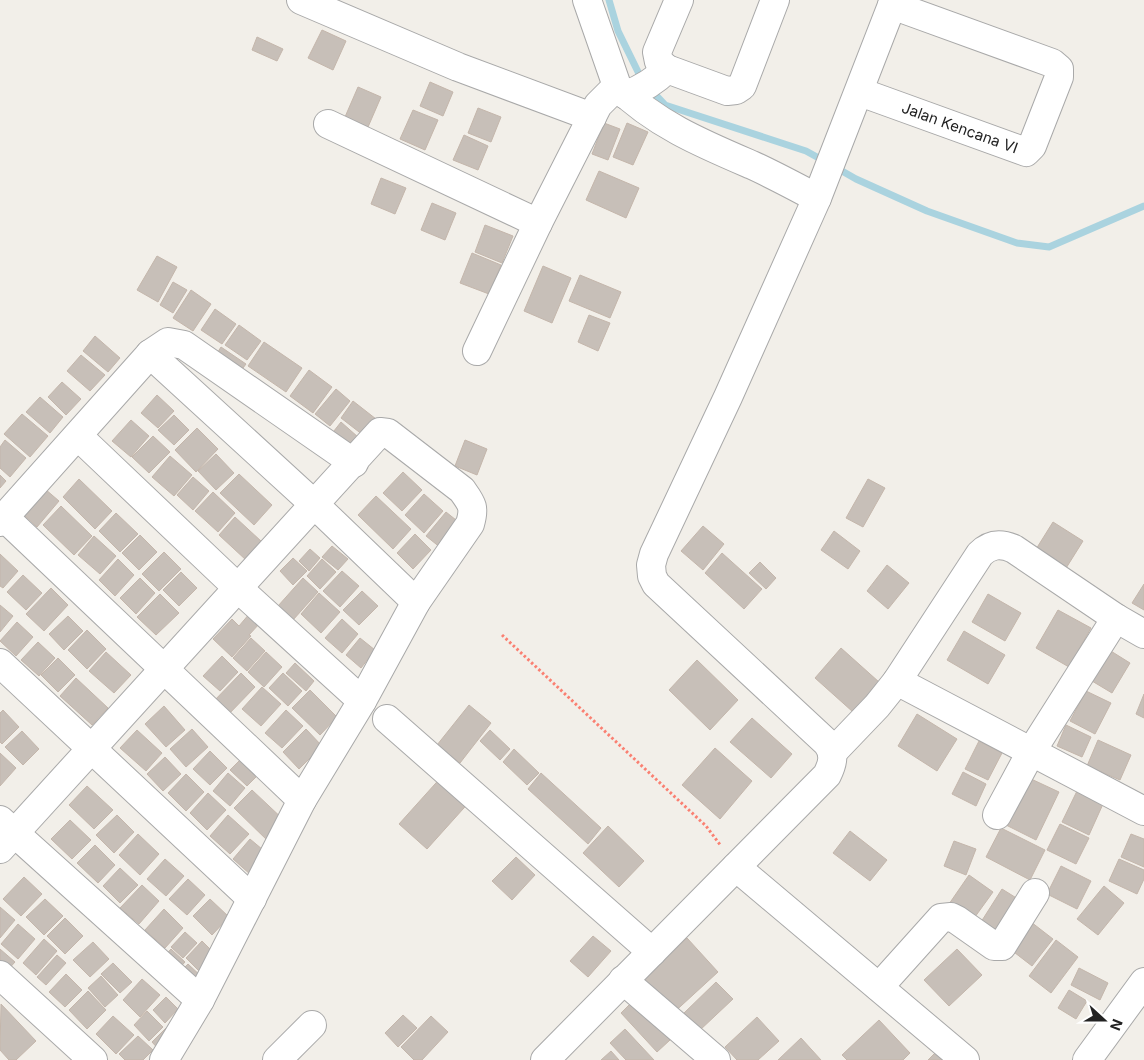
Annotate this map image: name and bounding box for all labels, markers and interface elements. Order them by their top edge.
street label: Jalan Kencana VI [899,98,1021,157]
north arrow [1079,995,1129,1045]
text: N [1107,1017,1126,1033]

